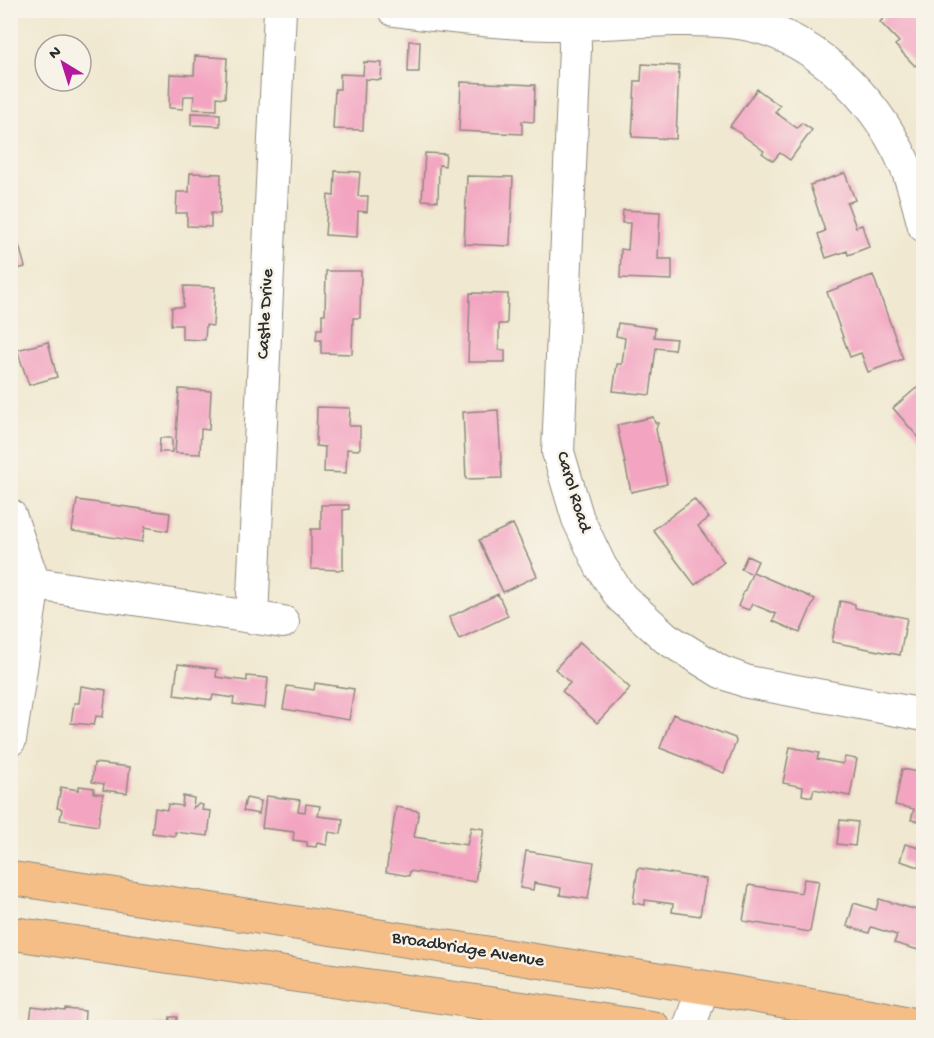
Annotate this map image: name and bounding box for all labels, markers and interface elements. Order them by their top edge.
north arrow [33,33,93,93]
text: N [46,43,66,65]
street label: Castle Drive [253,268,279,360]
street label: Carol Road [551,449,596,536]
street label: Broadbridge Avenue [389,927,546,973]

